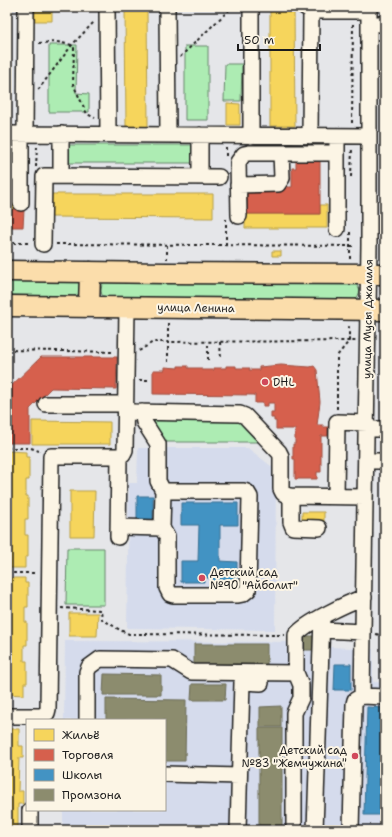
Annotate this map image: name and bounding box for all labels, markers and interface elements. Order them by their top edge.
scale bar [238,26,320,52]
text: 50 m [244,32,274,48]
street label: улица Мусы Джалиля [359,259,377,379]
street label: улица Ленина [157,300,235,316]
place label: DHL [273,375,294,390]
marker: DHL [260,377,270,387]
place label: Детский сад №90 "Айболит" [210,565,298,593]
marker: Детский сад №90 "Айболит" [197,573,207,583]
legend [26,719,166,811]
text: Жильё [62,727,100,743]
place label: Детский сад №83 "Жемчужина" [241,743,347,771]
text: Торговля [62,747,114,763]
marker: Детский сад №83 "Жемчужина" [350,751,360,761]
text: Школы [62,767,102,783]
text: Промзона [62,787,122,803]

